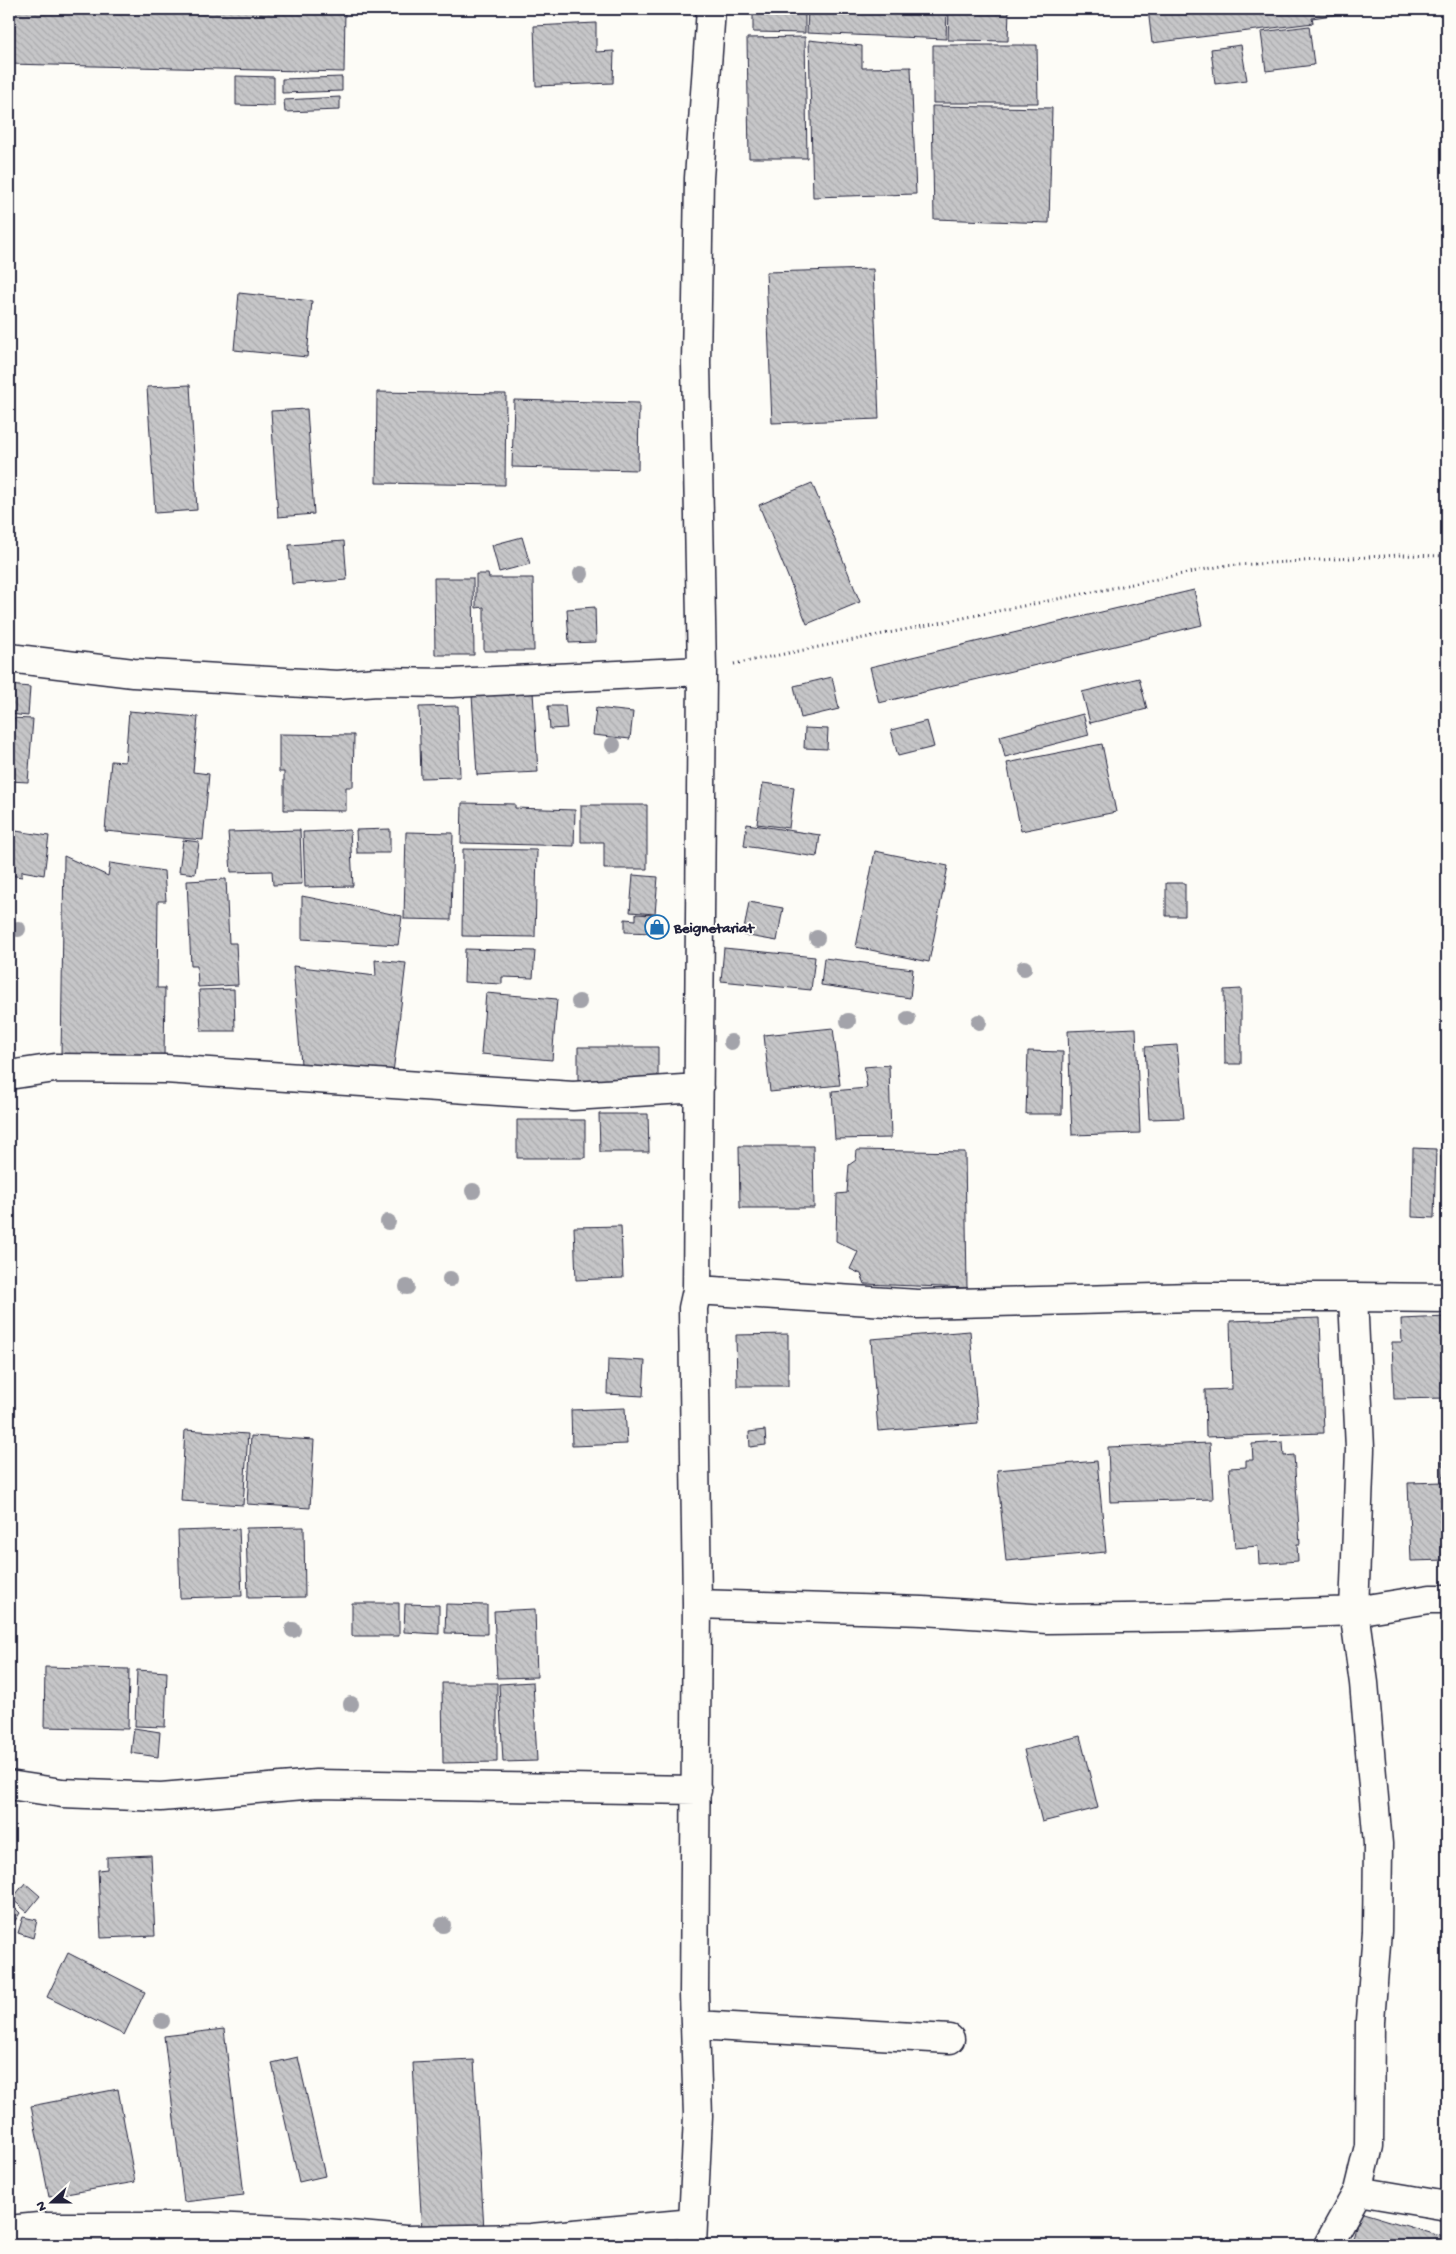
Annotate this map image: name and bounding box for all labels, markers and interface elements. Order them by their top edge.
shop icon: Beignetariat [644,914,670,940]
place label: Beignetariat [673,920,755,938]
north arrow [28,2176,78,2226]
text: N [33,2198,52,2213]

